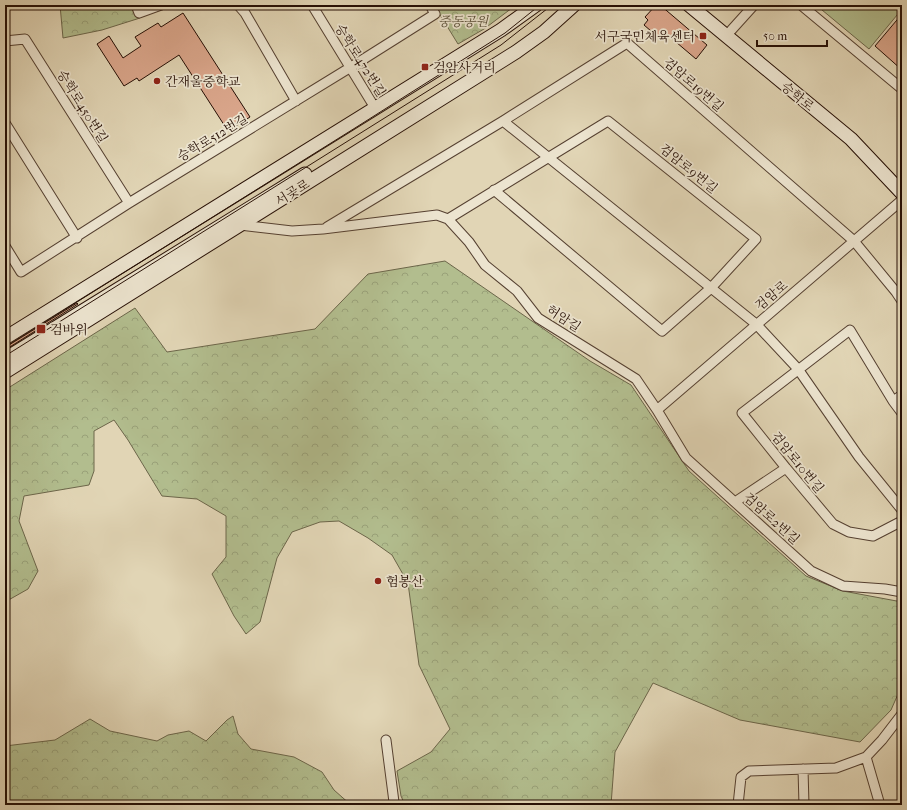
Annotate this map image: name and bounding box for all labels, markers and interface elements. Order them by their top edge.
park label: 중동공원 [438,14,490,29]
street label: 승학로472번길 [332,21,389,99]
scale bar [757,22,827,48]
place label: 서구국민체육센터 [595,29,695,44]
text: 50 m [763,29,787,43]
marker: 서구국민체육센터 [698,31,708,41]
street label: 검암로19번길 [661,54,727,114]
place label: 검암사거리 [433,60,496,75]
marker: 검암사거리 [420,62,430,72]
street label: 승학로450번길 [54,67,111,145]
place label: 간재울중학교 [165,74,241,89]
marker: 간재울중학교 [152,76,162,86]
street label: 승학로 [778,79,817,114]
street label: 승학로512번길 [174,110,250,164]
street label: 검암로9번길 [657,141,720,196]
street label: 서곶로 [272,176,313,209]
street label: 검암로 [752,277,791,313]
street label: 허암길 [544,302,584,335]
place label: 검바위 [50,322,88,337]
marker: 검바위 [35,323,47,335]
street label: 검암로10번길 [768,429,827,496]
street label: 검암로2번길 [741,490,803,547]
place label: 험봉산 [386,574,424,589]
marker: 험봉산 [373,576,383,586]

